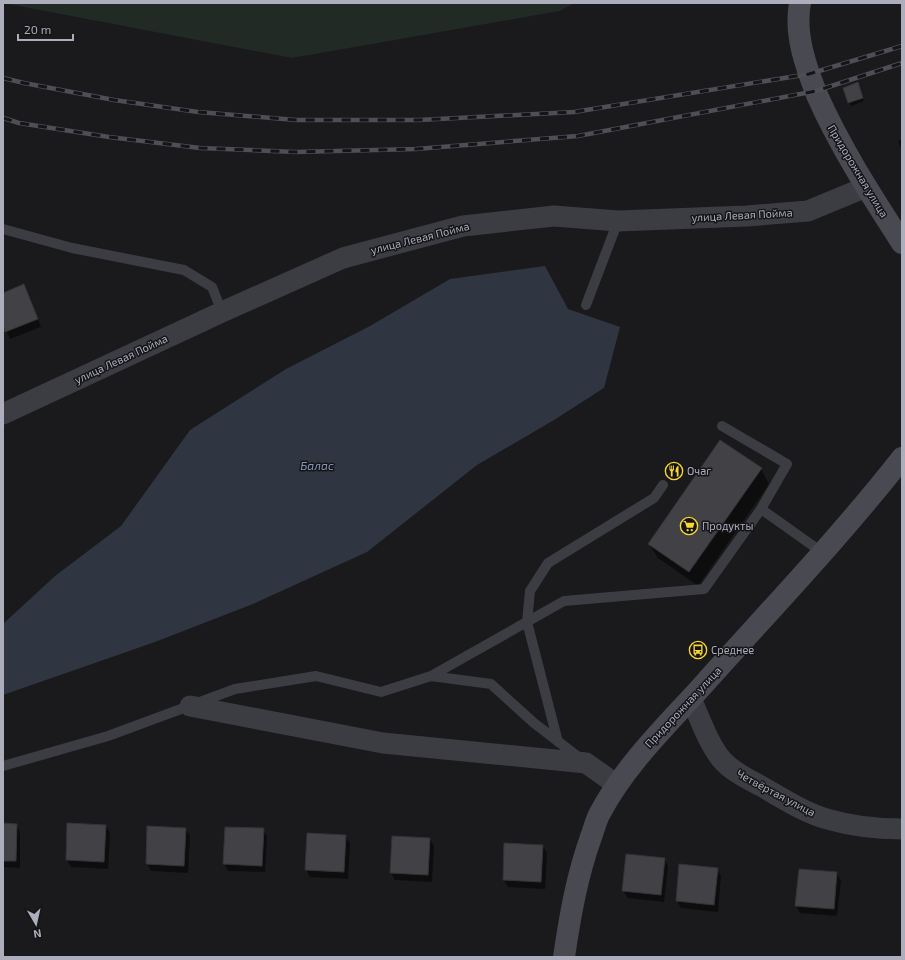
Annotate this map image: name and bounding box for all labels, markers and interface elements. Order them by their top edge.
scale bar [18,16,73,42]
text: 20 m [24,22,51,36]
street label: Придорожная улица [825,122,891,220]
street label: улица Левая Пойма [691,205,793,225]
street label: улица Левая Пойма [369,219,471,257]
street label: улица Левая Пойма [72,331,170,387]
water label: Балас [300,458,334,472]
restaurant icon: Очаг [664,461,684,481]
place label: Очаг [687,464,711,477]
supermarket icon: Продукты [679,516,699,536]
place label: Продукты [702,519,753,533]
bus stop icon: Среднее [688,640,708,660]
place label: Среднее [711,643,754,656]
street label: Придорожная улица [642,664,724,750]
street label: Четвёртая улица [734,766,818,820]
north arrow [16,904,56,944]
text: N [33,927,43,941]

